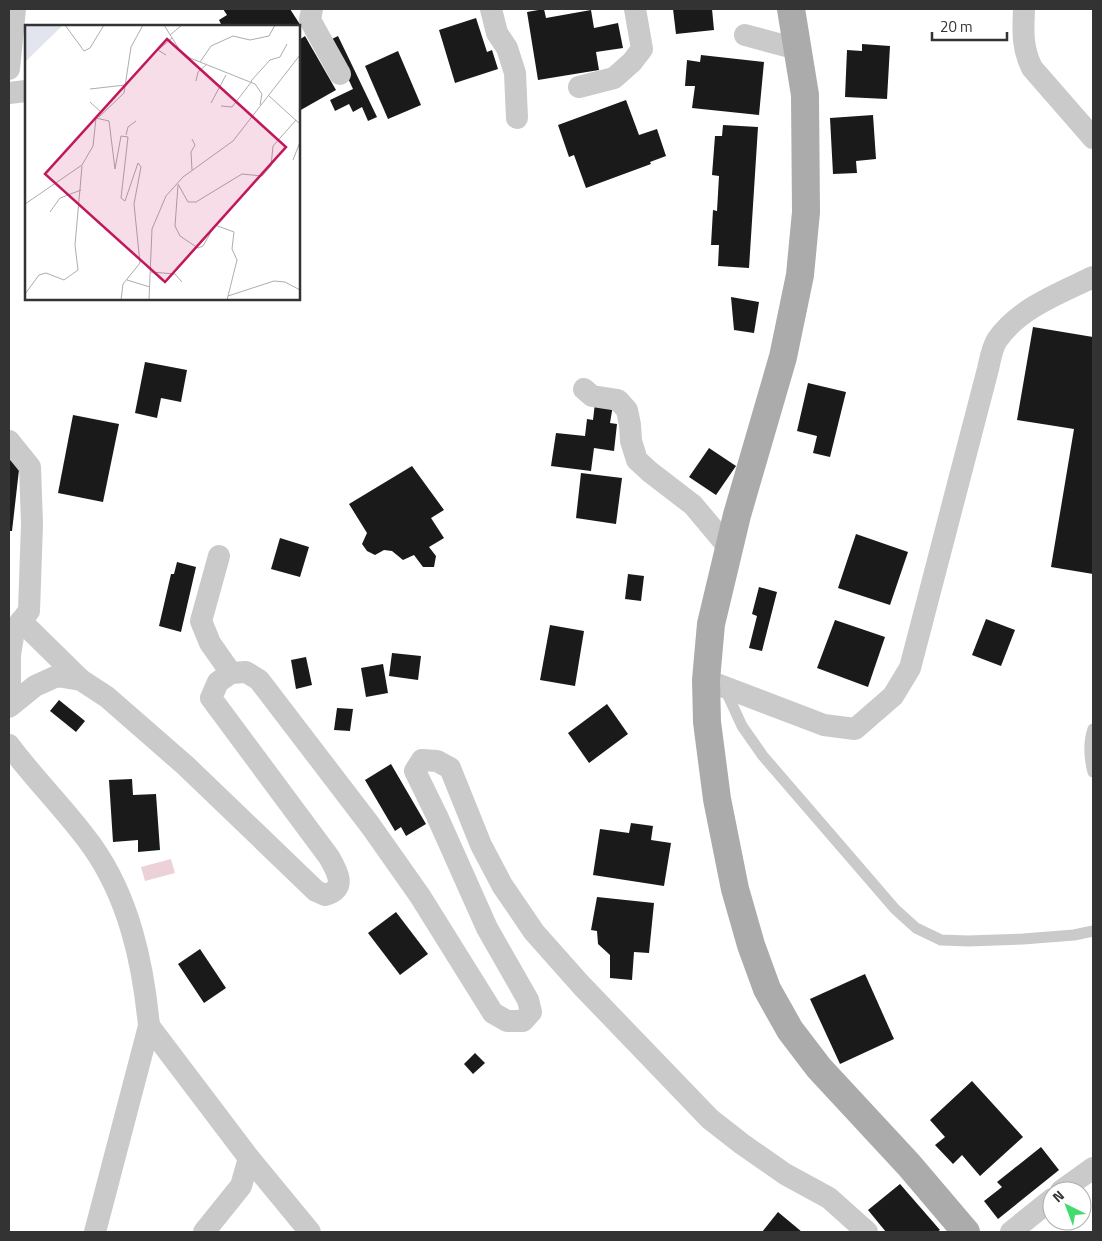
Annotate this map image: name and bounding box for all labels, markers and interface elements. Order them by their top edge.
scale bar [932,10,1007,42]
text: 20 m [940,15,973,38]
inset map [25,25,300,300]
north arrow [1042,1181,1092,1231]
text: N [1047,1185,1069,1207]

